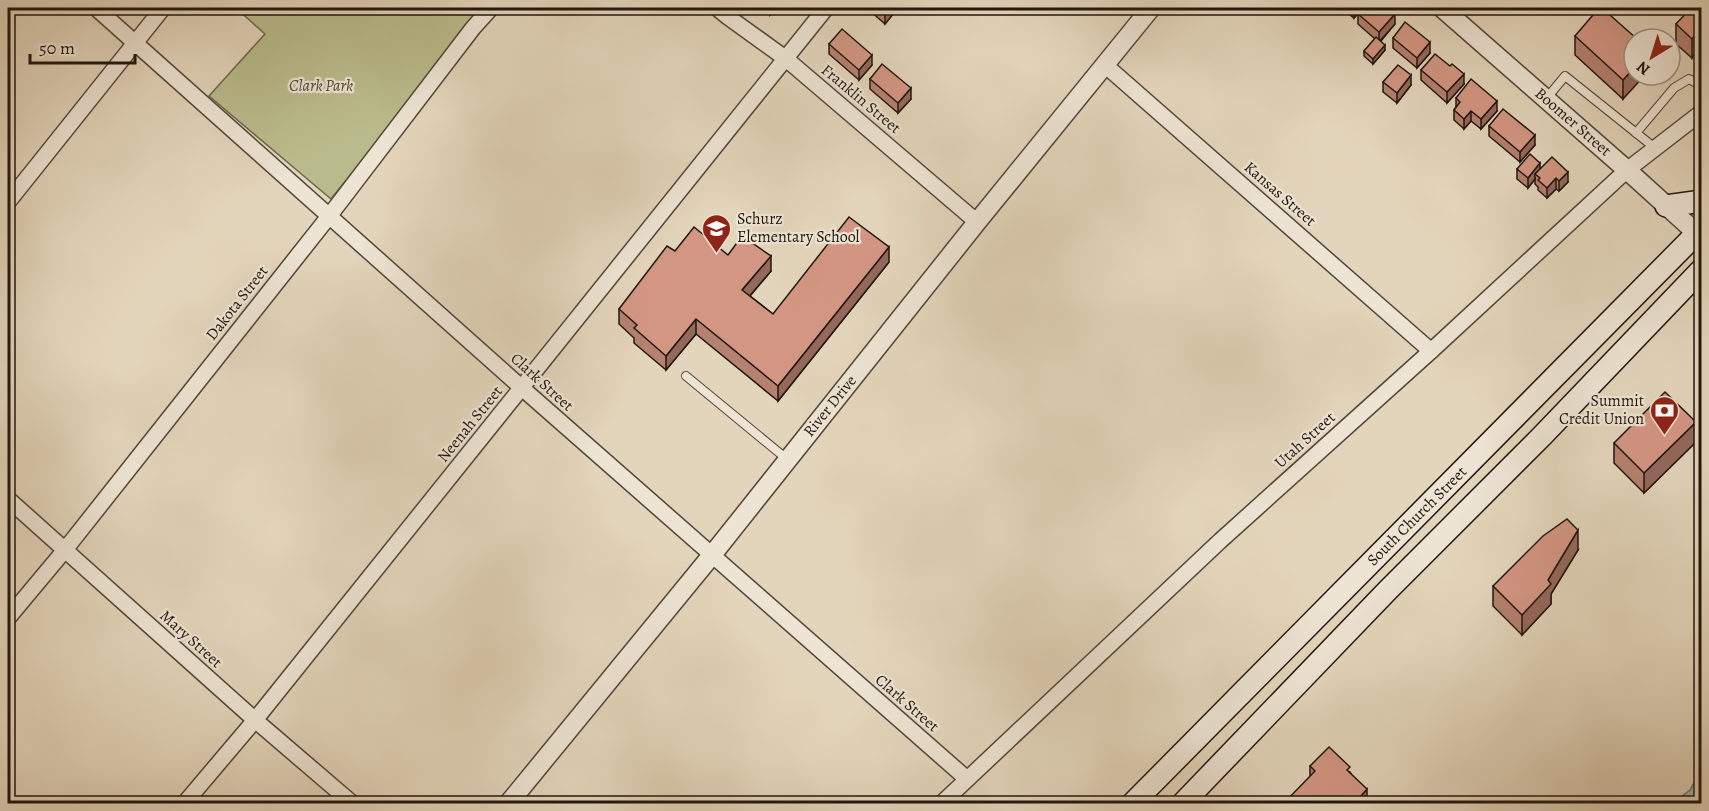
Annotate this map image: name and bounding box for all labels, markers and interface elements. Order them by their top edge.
scale bar [30,27,135,65]
north arrow [1622,27,1682,87]
text: 50 m [39,36,75,60]
text: N [1632,56,1655,80]
street label: Franklin Street [817,59,905,139]
park label: Clark Park [289,75,353,97]
street label: Boomer Street [1530,83,1616,161]
street label: Kansas Street [1239,157,1321,231]
place label: Schurz Elementary School [737,208,860,248]
school or university icon: Schurz Elementary School [700,212,732,254]
street label: Dakota Street [201,261,273,345]
street label: Clark Street [506,348,578,416]
street label: River Drive [798,371,862,441]
street label: Neenah Street [432,381,508,467]
place label: Summit Credit Union [1559,390,1644,430]
bank icon: Summit Credit Union [1649,394,1681,436]
street label: Utah Street [1270,407,1340,473]
street label: South Church Street [1362,461,1472,571]
street label: Mary Street [155,605,227,673]
street label: Clark Street [870,669,944,737]

